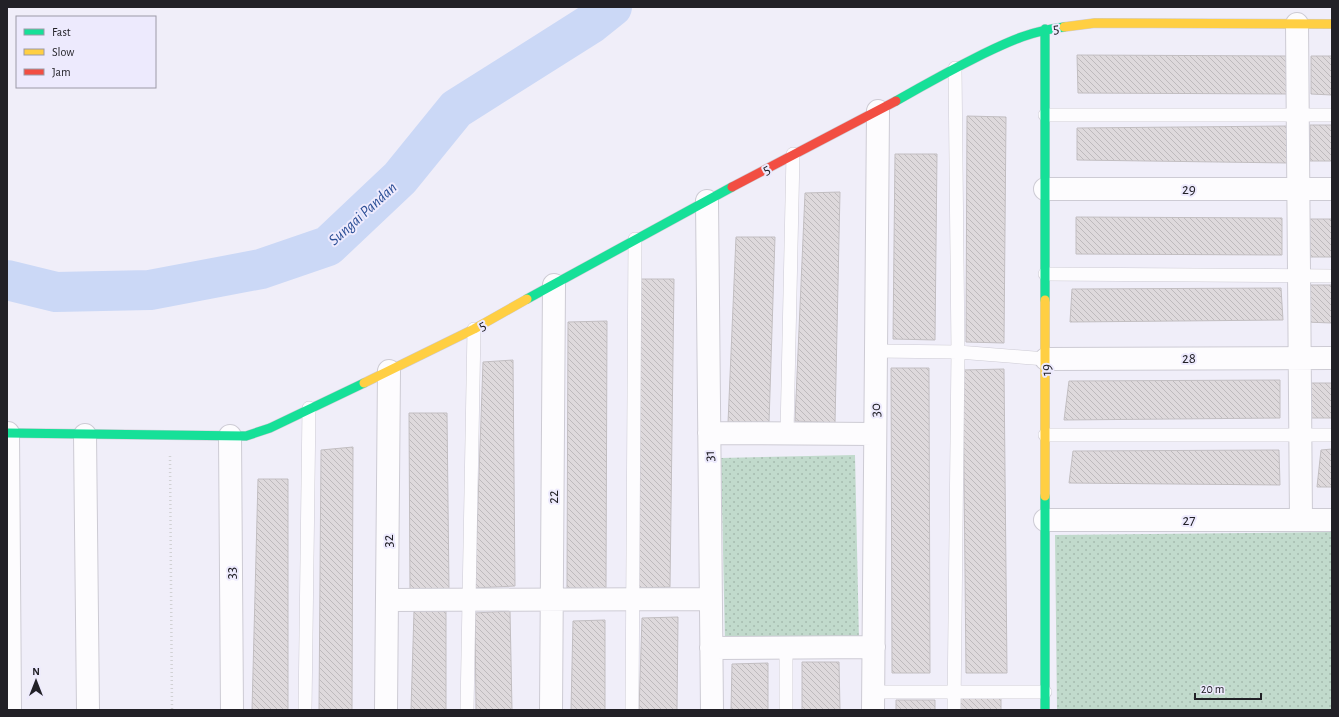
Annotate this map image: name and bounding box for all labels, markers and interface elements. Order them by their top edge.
legend [16,16,156,88]
street label: 5 [1052,21,1060,36]
text: Fast [52,26,71,38]
text: Slow [52,46,74,58]
text: Jam [52,66,71,78]
street label: 5 [760,161,773,178]
water label: Sungai Pandan [326,179,400,248]
street label: 29 [1182,182,1196,197]
street label: 5 [476,317,489,334]
street label: 28 [1182,351,1196,366]
street label: 19 [1039,364,1054,376]
street label: 30 [868,403,883,417]
street label: 31 [702,450,717,462]
street label: 22 [546,490,561,504]
street label: 27 [1182,513,1196,528]
street label: 32 [381,534,396,548]
street label: 33 [224,567,239,579]
north arrow [16,661,56,701]
text: N [32,666,40,677]
scale bar [1195,675,1261,701]
text: 20 m [1201,683,1224,695]

